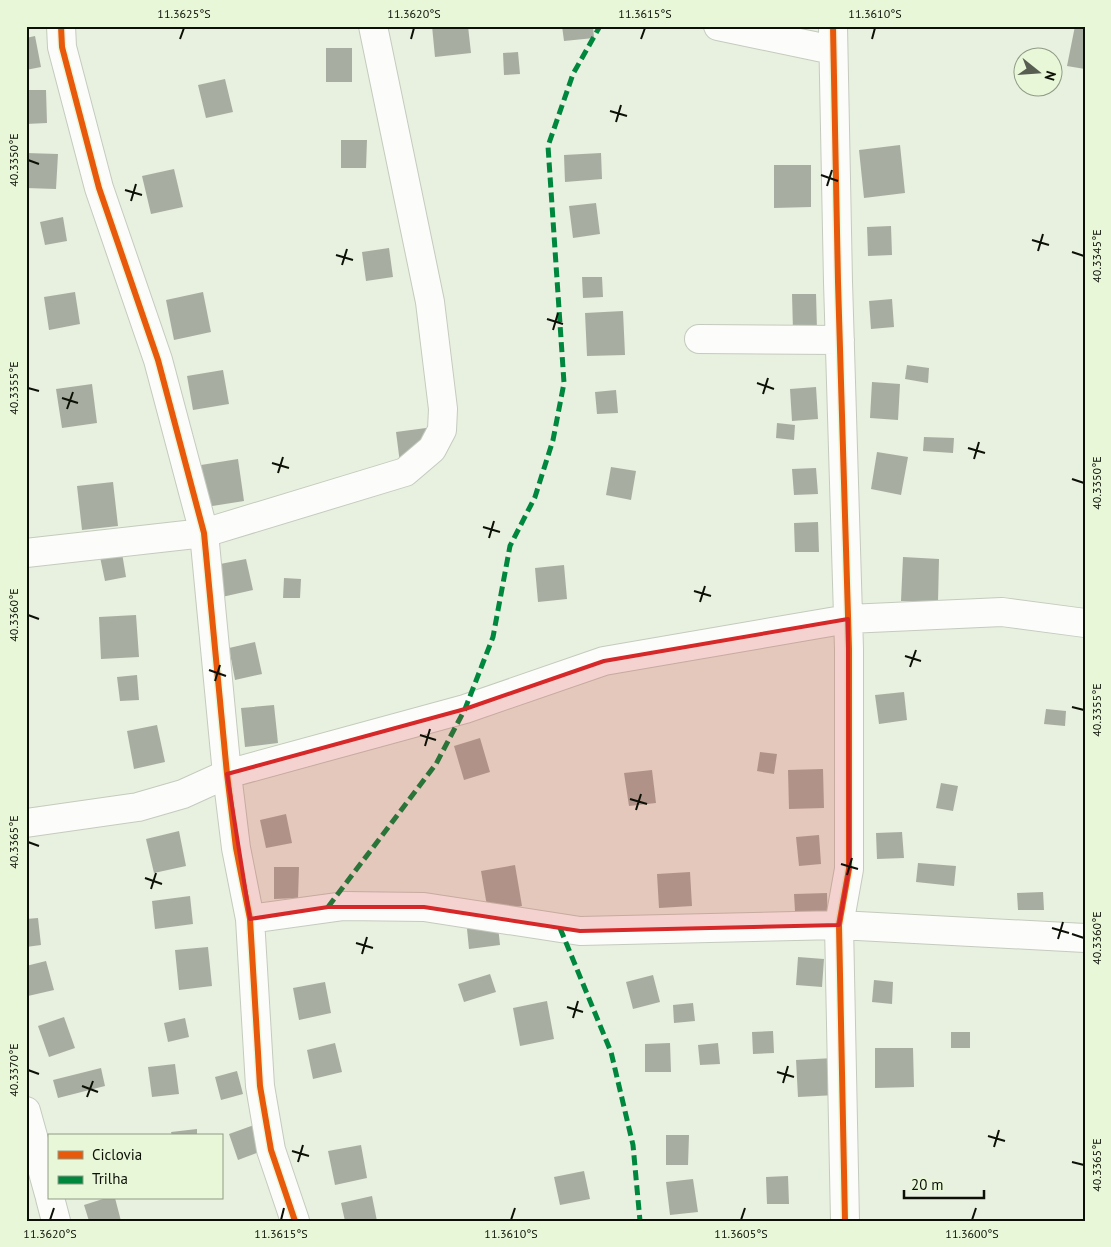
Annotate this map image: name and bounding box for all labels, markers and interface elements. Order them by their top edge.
text: 11.3625°S [157,6,211,21]
text: 11.3620°S [387,6,441,21]
text: 11.3615°S [618,6,672,21]
text: 11.3610°S [848,6,902,21]
north arrow [1014,48,1064,98]
text: N [1040,69,1060,83]
text: 40.3350°E [6,133,21,187]
text: 40.3345°E [1089,229,1104,283]
text: 40.3355°E [6,361,21,415]
text: 40.3350°E [1089,456,1104,510]
text: 40.3360°E [6,588,21,642]
text: 40.3355°E [1089,683,1104,737]
text: 40.3365°E [6,815,21,869]
text: 40.3360°E [1089,911,1104,965]
text: 40.3370°E [6,1043,21,1097]
legend [48,1134,222,1200]
text: 40.3365°E [1089,1138,1104,1192]
text: Ciclovia [92,1145,142,1164]
scale bar [904,1167,984,1199]
text: Trilha [92,1169,128,1188]
text: 20 m [911,1175,944,1194]
text: 11.3620°S [23,1226,77,1241]
text: 11.3615°S [254,1226,308,1241]
text: 11.3610°S [484,1226,538,1241]
text: 11.3605°S [714,1226,768,1241]
text: 11.3600°S [945,1226,999,1241]

